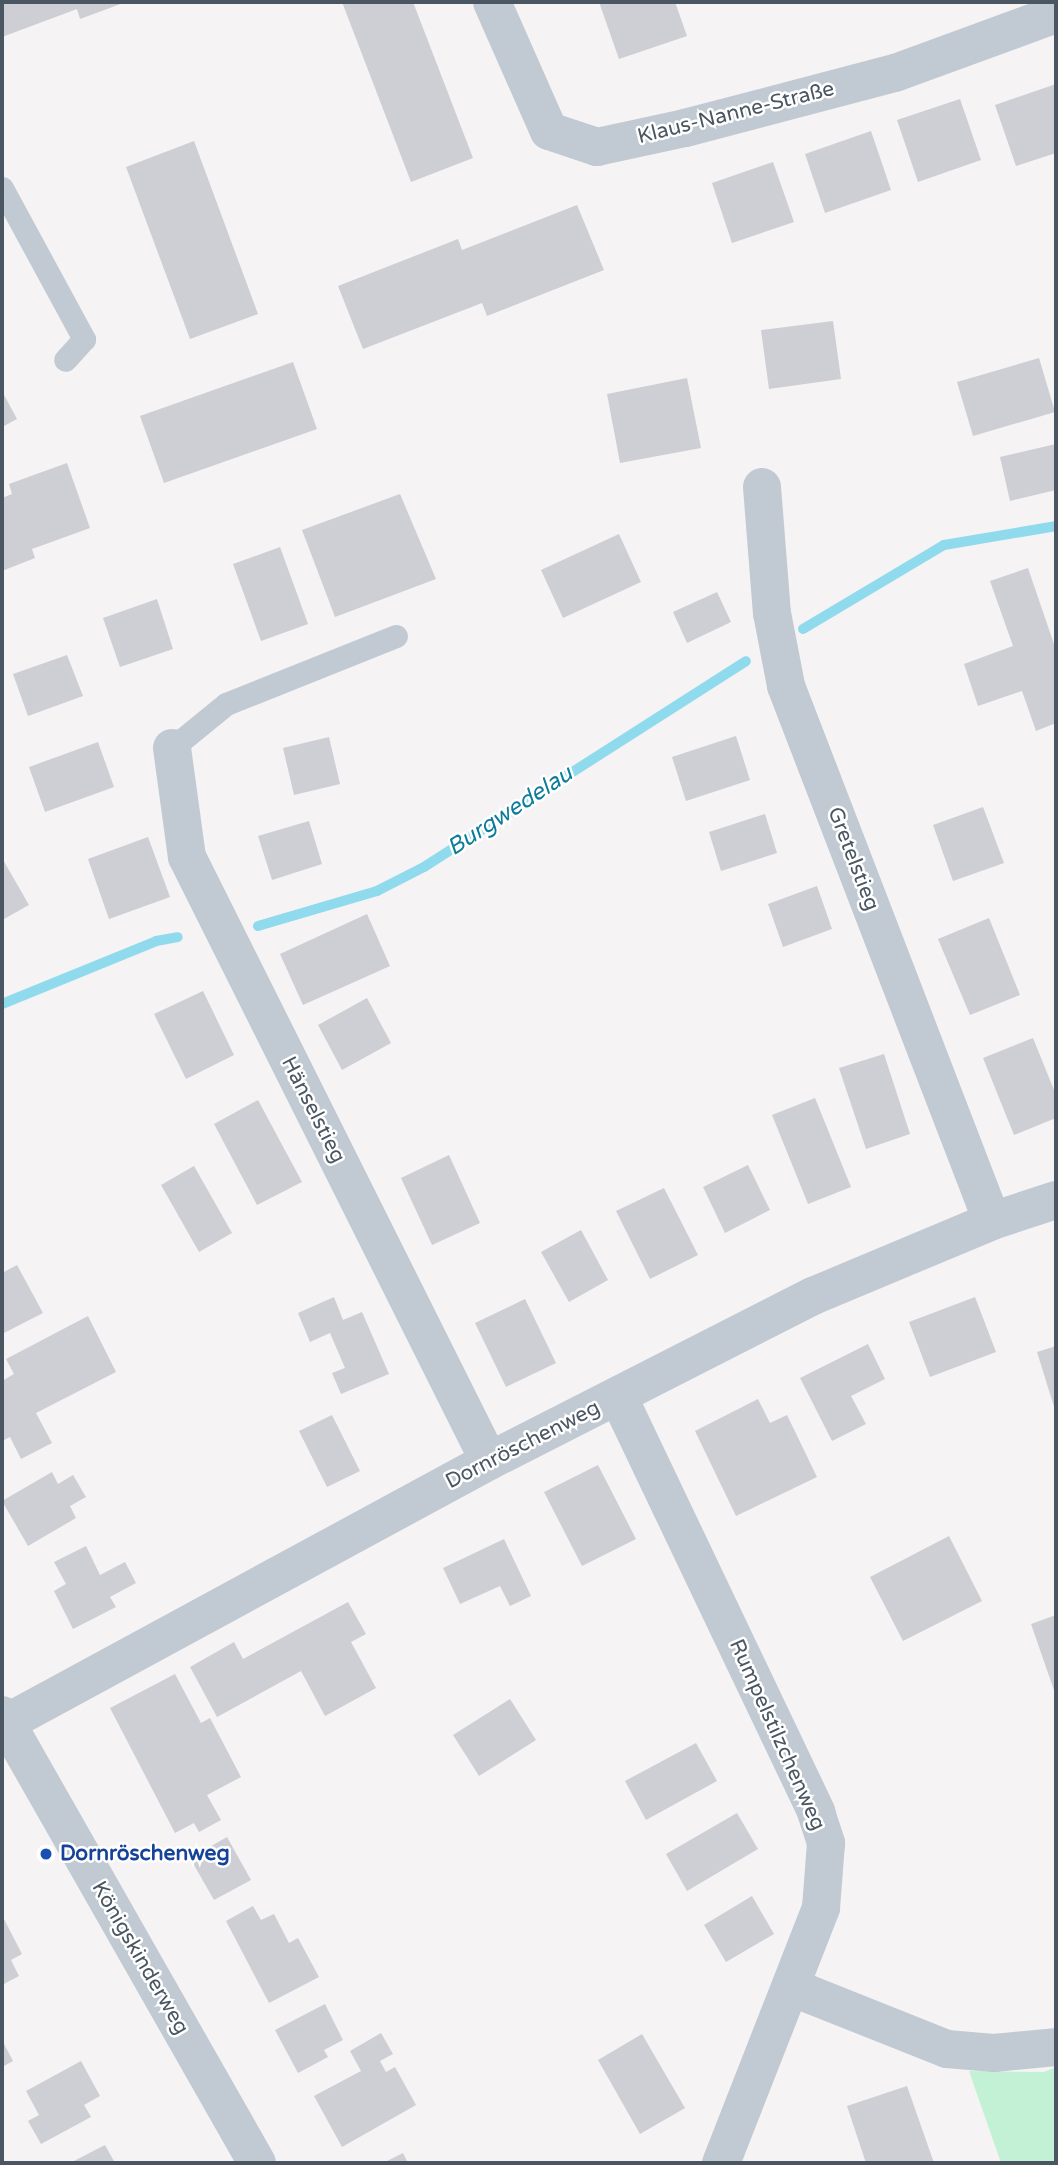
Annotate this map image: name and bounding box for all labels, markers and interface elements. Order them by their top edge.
street label: Klaus-Nanne-Straße [635,76,837,150]
water label: Burgwedelau [442,760,578,862]
street label: Gretelstieg [822,804,884,914]
street label: Hänselstieg [275,1053,351,1167]
street label: Dornröschenweg [442,1395,604,1495]
street label: Rumpelstilzchenweg [724,1636,830,1834]
place label: Dornröschenweg [60,1841,230,1867]
marker: Dornröschenweg [38,1846,54,1862]
street label: Königskinderweg [86,1877,194,2039]

